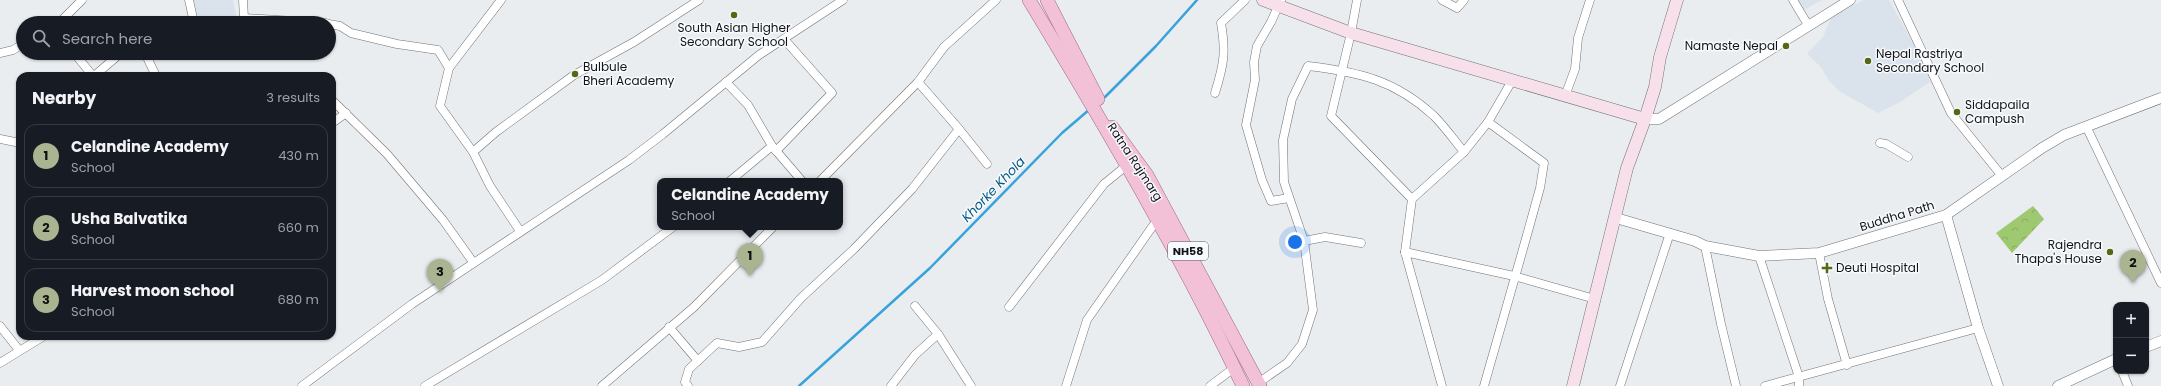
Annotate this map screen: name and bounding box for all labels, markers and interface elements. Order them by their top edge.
marker: South Asian Higher Secondary School [729,10,739,20]
search box [16,16,336,60]
place label: South Asian Higher Secondary School [678,19,791,50]
icon: search [30,27,52,49]
text: Search here [62,28,152,49]
place label: Namaste Nepal [1685,37,1778,54]
marker: Namaste Nepal [1781,41,1791,51]
place label: Nepal Rastriya Secondary School [1876,45,1984,76]
marker: Nepal Rastriya Secondary School [1863,56,1873,66]
place label: Bulbule Bheri Academy [583,58,675,89]
marker: Bulbule Bheri Academy [570,69,580,79]
text: Nearby [32,86,96,110]
text: 3 results [266,88,320,107]
place label: Siddapaila Campush [1965,96,2030,127]
marker: Siddapaila Campush [1952,107,1962,117]
street label: Ratna Rajmarg [1104,119,1167,204]
text: Celandine Academy [71,136,229,157]
text: 1 [44,146,48,165]
text: 430 m [278,146,319,165]
water label: Khorke Khola [957,152,1030,226]
text: School [71,158,115,177]
popup [657,178,843,230]
text: Celandine Academy [671,184,829,205]
street label: Buddha Path [1857,196,1936,235]
text: School [671,206,715,225]
text: Usha Balvatika [71,208,187,229]
text: 2 [42,218,50,237]
text: 660 m [277,218,319,237]
text: School [71,230,115,249]
your location [1285,232,1305,252]
place label: Rajendra Thapa's House [2015,236,2102,267]
road number: NH58 [1168,242,1208,260]
pin: 1 [737,243,763,276]
marker: Rajendra Thapa's House [2105,247,2115,257]
pin: 2 [2120,250,2146,283]
pin: 3 [427,259,453,292]
place label: Deuti Hospital [1836,259,1919,276]
marker: Deuti Hospital [1821,262,1833,274]
text: Harvest moon school [71,280,234,301]
text: 3 [42,290,50,309]
text: 680 m [278,290,319,309]
text: School [71,302,115,321]
map controls [2113,302,2149,374]
button: + [2113,302,2149,338]
button: − [2113,338,2149,374]

